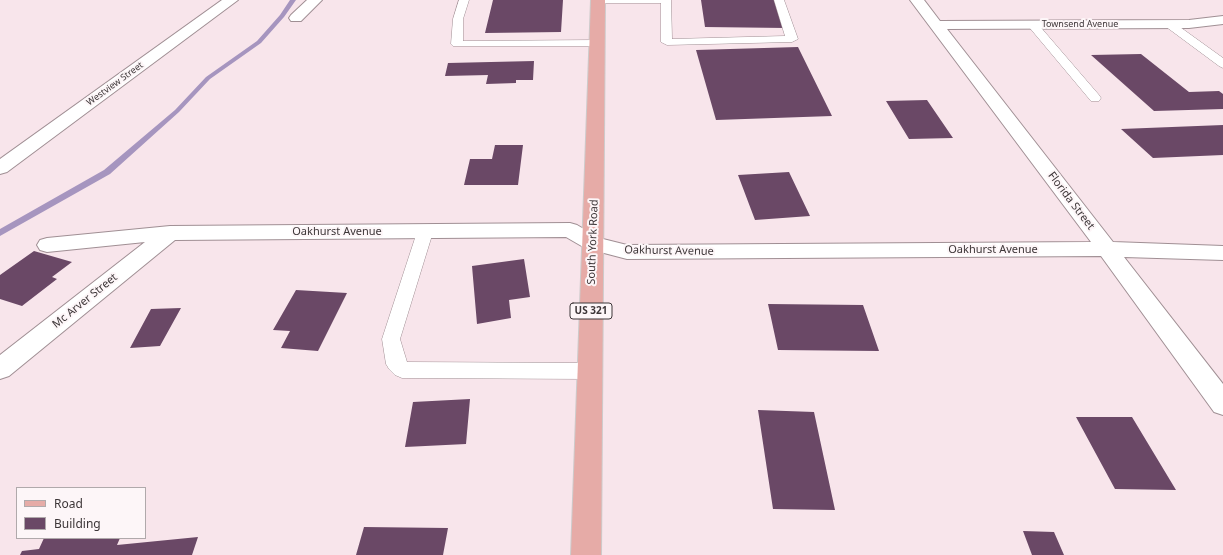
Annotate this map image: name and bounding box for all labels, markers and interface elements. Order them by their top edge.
street label: Townsend Avenue [1042,19,1118,29]
street label: Westview Street [85,60,145,108]
street label: Florida Street [1045,169,1097,233]
street label: South York Road [585,199,601,285]
street label: Oakhurst Avenue [292,225,382,239]
street label: Oakhurst Avenue [948,243,1038,257]
street label: Oakhurst Avenue [624,244,714,258]
street label: Mc Arver Street [50,271,120,331]
road number: US 321 [570,303,612,319]
legend [16,487,146,539]
text: Road [54,495,83,512]
text: Building [54,515,101,532]

